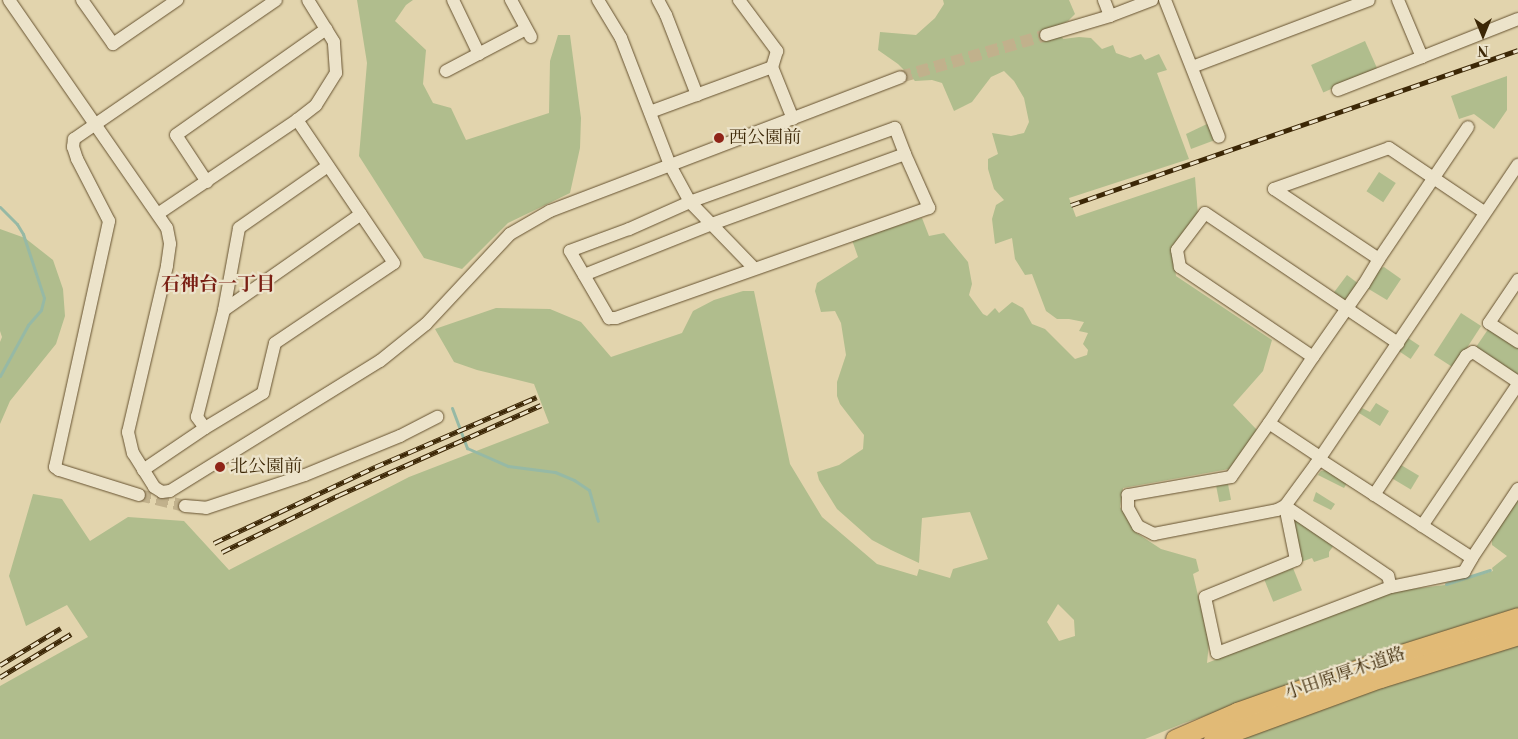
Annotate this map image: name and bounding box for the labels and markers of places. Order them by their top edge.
place label: 西公園前 [729,127,801,149]
marker: 西公園前 [713,132,725,144]
place label: 北公園前 [230,456,302,478]
marker: 北公園前 [214,461,226,473]

